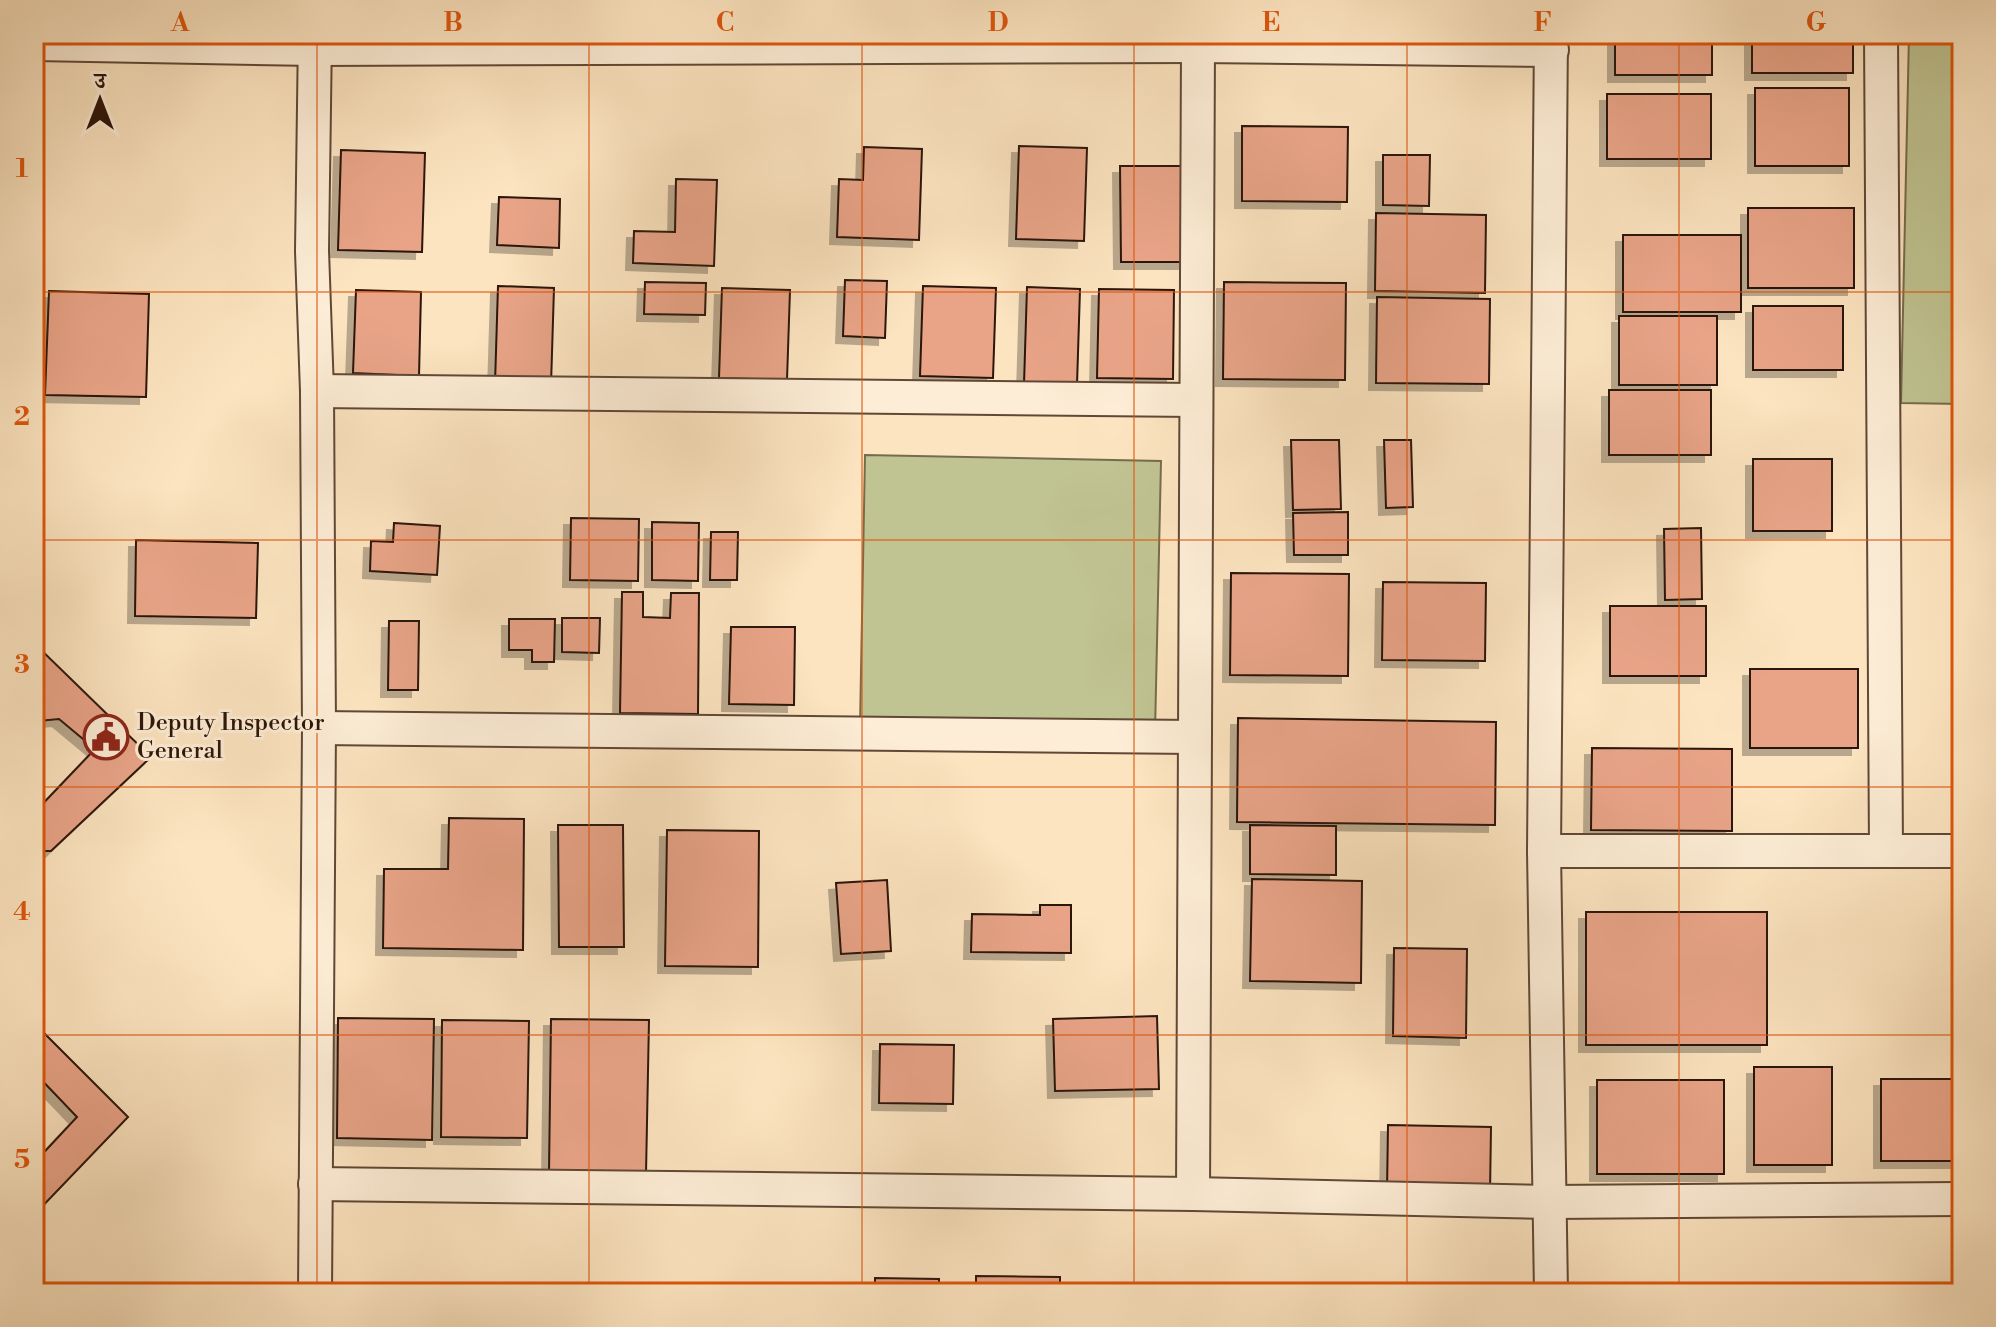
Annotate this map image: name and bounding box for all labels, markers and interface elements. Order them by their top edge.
text: A [170,7,190,39]
text: B [443,7,463,39]
text: C [716,7,734,39]
text: D [988,7,1008,39]
text: E [1262,7,1280,39]
text: F [1534,7,1552,39]
text: G [1806,7,1827,39]
north arrow [60,60,140,140]
text: उ [92,68,107,95]
text: 1 [16,153,29,185]
text: 2 [14,401,30,433]
text: 3 [14,649,30,681]
place label: Deputy Inspector General [137,708,325,766]
public building icon: Deputy Inspector General [82,713,130,761]
text: 4 [13,896,31,928]
text: 5 [14,1144,30,1176]

